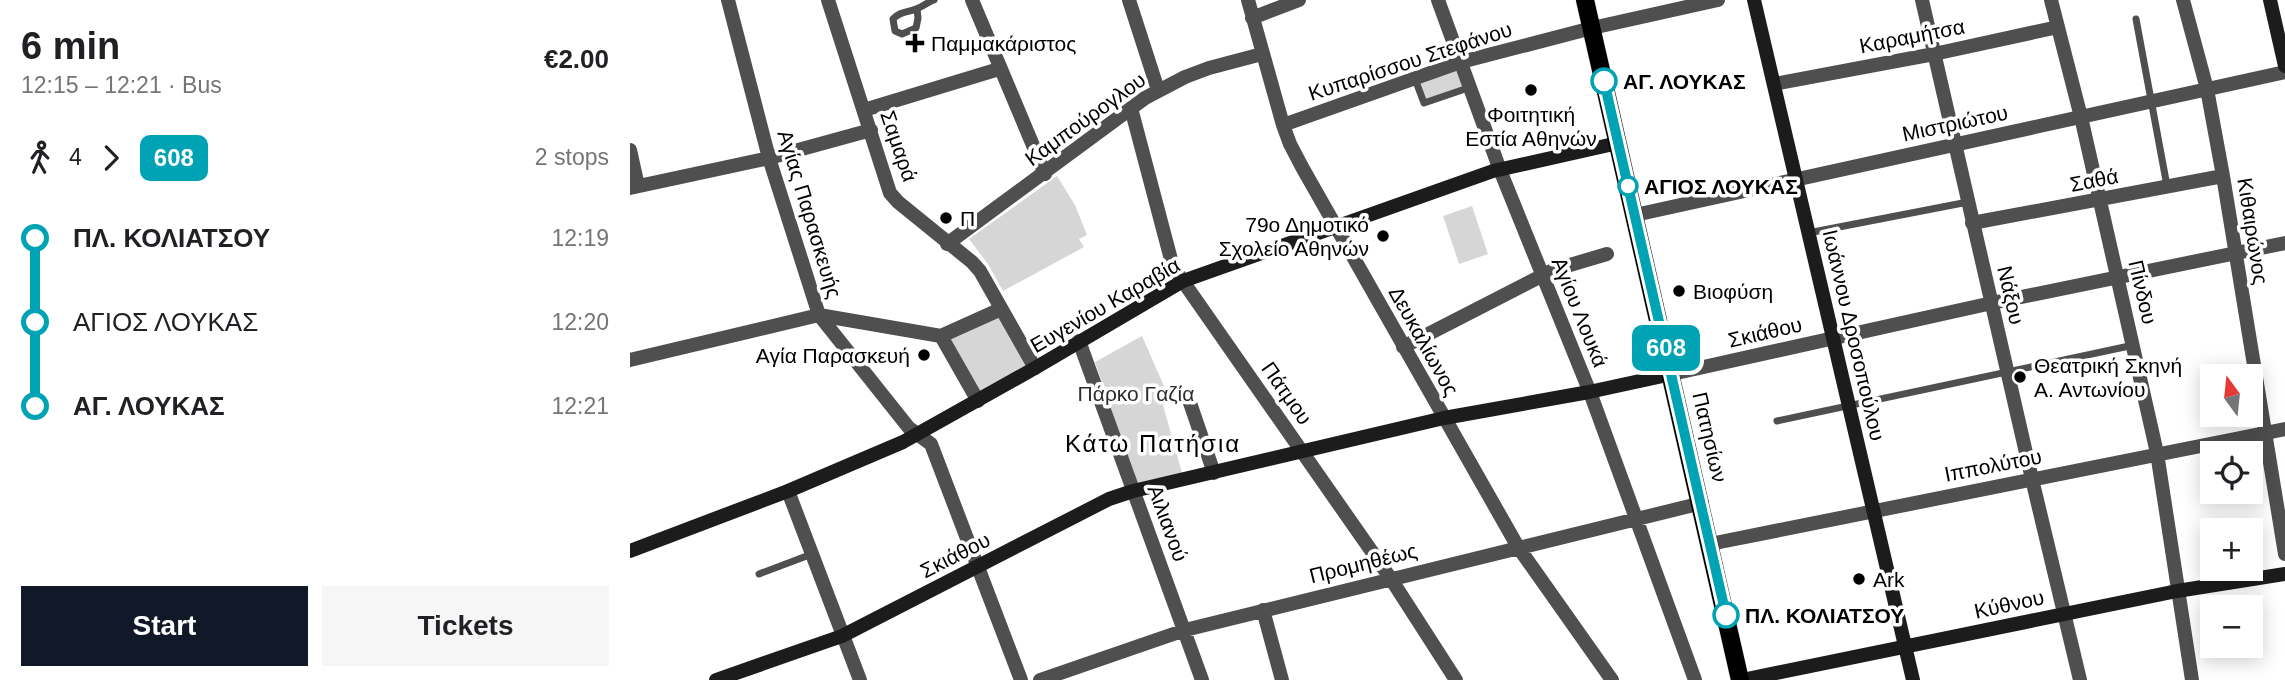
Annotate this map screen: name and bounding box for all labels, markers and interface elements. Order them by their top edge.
street label: Καραμήτσα [1857,15,1967,57]
street label: Κυπαρίσσου Στεφάνου [1305,17,1515,105]
text: 6 min [21,25,120,67]
place label: Παμμακάριστος [931,32,1076,55]
marker: Παμμακάριστος [905,33,925,53]
text: €2.00 [544,44,609,74]
street label: Καμπούρογλου [1020,68,1150,170]
marker: ΑΓ. ΛΟΥΚΑΣ [1591,68,1617,94]
place label: ΑΓ. ΛΟΥΚΑΣ [1623,70,1746,93]
text: 12:15 – 12:21 · Bus [21,72,222,98]
marker: Φοιτητική Εστία Αθηνών [1523,82,1539,98]
street label: Μιστριώτου [1900,101,2010,145]
place label: Φοιτητική Εστία Αθηνών [1465,103,1597,150]
street label: Σαμαρά [876,108,922,184]
street label: Αγίας Παρασκευής [774,127,846,301]
icon: walk [21,139,59,177]
icon: forward [92,139,130,177]
text: 4 [69,144,82,170]
text: 608 [154,144,194,171]
text: 2 stops [535,144,609,170]
street label: Σαθά [2068,164,2120,196]
place label: ΑΓΙΟΣ ΛΟΥΚΑΣ [1644,175,1798,198]
marker: ΑΓΙΟΣ ΛΟΥΚΑΣ [1618,176,1638,196]
street label: Κιθαιρώνος [2233,176,2273,286]
place label: Π [960,207,975,230]
marker: Π [938,210,954,226]
place label: 79ο Δημοτικό Σχολείο Αθηνών [1219,213,1369,260]
text: ΠΛ. ΚΟΛΙΑΤΣΟΥ [73,223,270,253]
text: 12:19 [551,225,609,251]
street label: Ιωάννου Δροσοπούλου [1819,227,1889,443]
marker: 79ο Δημοτικό Σχολείο Αθηνών [1375,228,1391,244]
street label: Ευγενίου Καραβία [1026,253,1184,357]
street label: Αγίου Λουκά [1548,254,1612,370]
street label: Πίνδου [2124,258,2162,326]
street label: Νάξου [1993,264,2029,326]
place label: Βιοφύση [1693,280,1773,303]
street label: Δευκαλίωνος [1385,282,1463,400]
marker: Βιοφύση [1671,283,1687,299]
text: ΑΓΙΟΣ ΛΟΥΚΑΣ [73,307,258,337]
text: 12:20 [551,309,609,335]
street label: Σκιάθου [1726,312,1804,352]
line badge: 608 [1626,325,1706,371]
text: 608 [1646,334,1686,361]
place label: Αγία Παρασκευή [756,344,910,367]
marker: Αγία Παρασκευή [916,347,932,363]
place label: Θεατρική Σκηνή Α. Αντωνίου [2034,354,2182,401]
street label: Πάτμου [1257,357,1317,429]
north arrow [2200,364,2263,427]
map controls [2200,364,2263,658]
marker: Θεατρική Σκηνή Α. Αντωνίου [2012,369,2028,385]
park label: Πάρκο Γαζία [1078,382,1194,405]
street label: Πατησίων [1688,390,1732,484]
text: ΑΓ. ΛΟΥΚΑΣ [73,391,225,421]
text: 12:21 [551,393,609,419]
district label: Κάτω Πατήσια [1065,430,1241,457]
button: locate [2200,441,2263,504]
street label: Ιππολύτου [1942,444,2044,486]
street label: Αιλιανού [1144,482,1192,564]
button: + [2200,518,2263,581]
street label: Σκιάθου [916,528,994,582]
street label: Προμηθέως [1307,539,1419,587]
place label: Ark [1873,568,1905,591]
marker: Ark [1851,571,1867,587]
street label: Κύθνου [1972,585,2046,623]
button: Start [21,586,308,666]
button: Tickets [322,586,609,666]
button: − [2200,595,2263,658]
marker: ΠΛ. ΚΟΛΙΑΤΣΟΥ [1713,602,1739,628]
place label: ΠΛ. ΚΟΛΙΑΤΣΟΥ [1745,604,1904,627]

